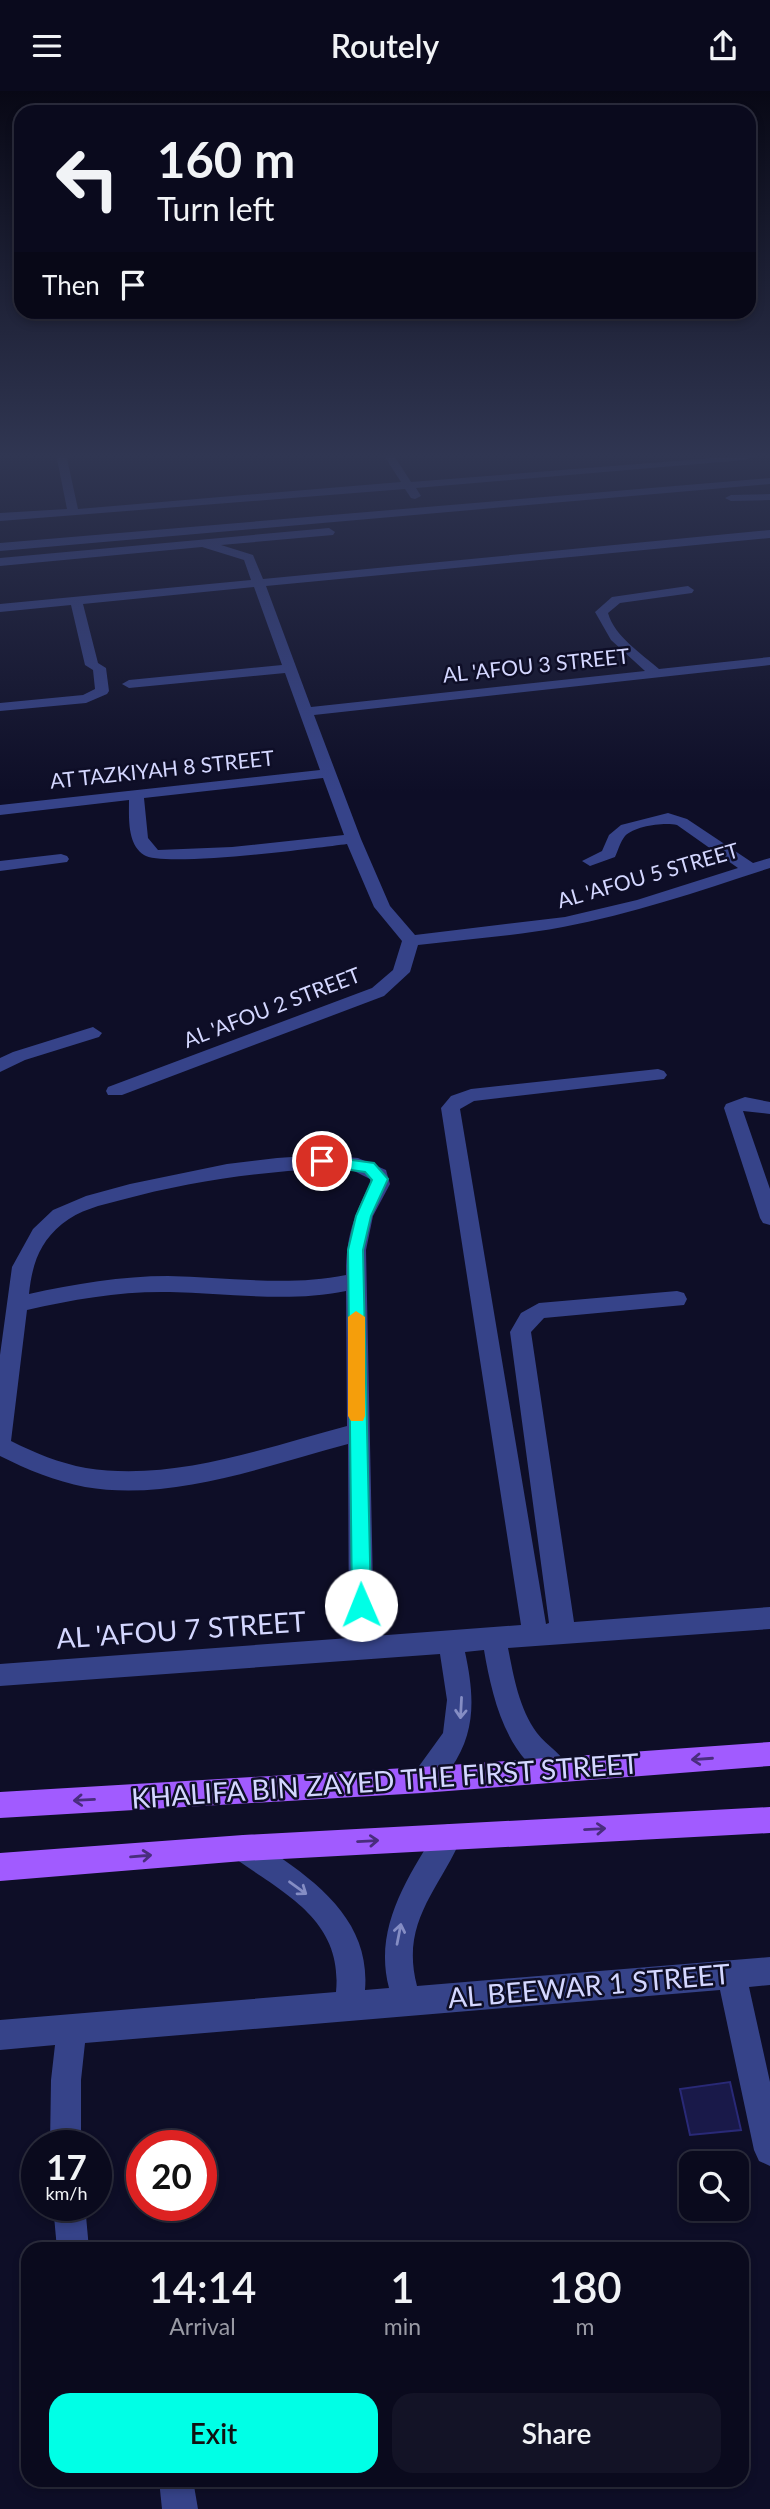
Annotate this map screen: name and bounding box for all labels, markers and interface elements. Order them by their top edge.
text: Routely [331,26,439,65]
icon: menu [28,27,66,65]
icon: share [704,27,742,65]
text: 160 m [157,130,295,188]
icon: left [42,133,133,224]
text: Turn left [157,189,274,228]
icon: arrive [114,266,152,304]
text: Then [42,269,100,301]
street label: AL 'AFOU 3 STREET [441,642,631,687]
street label: AT TAZKIYAH 8 STREET [49,744,276,793]
street label: AL 'AFOU 5 STREET [554,837,742,912]
street label: AL 'AFOU 2 STREET [179,961,364,1052]
pin [292,1131,352,1191]
icon: arrive [303,1142,341,1180]
position arrow [324,1568,398,1642]
street label: AL 'AFOU 7 STREET [55,1603,307,1655]
one-way arrow [454,1697,467,1719]
street label: KHALIFA BIN ZAYED THE FIRST STREET [130,1745,640,1815]
one-way arrow [691,1753,714,1766]
one-way arrow [73,1794,96,1807]
one-way arrow [584,1823,607,1836]
one-way arrow [357,1835,380,1848]
one-way arrow [130,1849,152,1862]
one-way arrow [288,1881,307,1895]
one-way arrow [393,1923,407,1946]
street label: AL BEEWAR 1 STREET [446,1956,732,2014]
speed limit sign: 20 [126,2130,217,2221]
text: 17 [46,2145,87,2187]
map controls [679,2151,749,2221]
button: search [679,2151,749,2221]
text: km/h [45,2182,88,2204]
text: 14:14 [148,2262,256,2312]
text: 1 [390,2262,415,2312]
text: 180 [549,2262,622,2312]
text: Arrival [169,2312,236,2340]
text: min [384,2312,421,2340]
text: m [576,2312,595,2340]
button: Exit [49,2393,378,2473]
button: Share [392,2393,721,2473]

